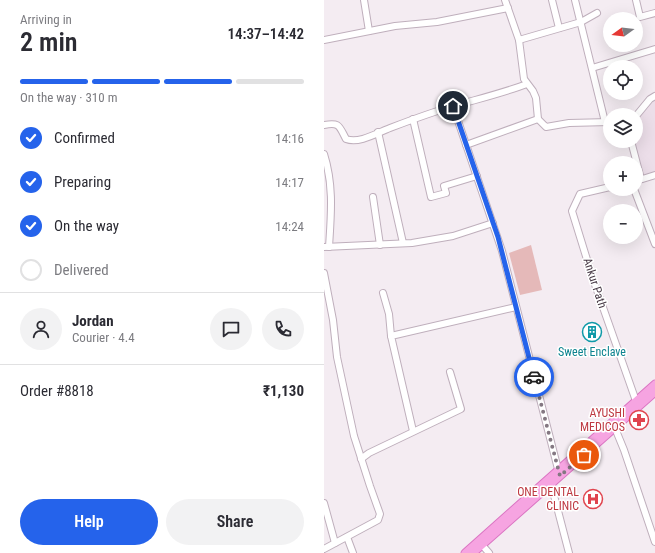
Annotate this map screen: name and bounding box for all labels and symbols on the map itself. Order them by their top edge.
north arrow [603,12,643,52]
pin [436,89,470,123]
street label: Ankur Path [580,256,610,310]
building icon: Sweet Enclave [581,321,603,343]
place label: Sweet Enclave [558,345,626,359]
courier [514,357,554,397]
place label: AYUSHI MEDICOS [580,406,625,434]
pharmacy icon: AYUSHI MEDICOS [628,409,650,431]
pin [567,438,601,472]
place label: ONE DENTAL CLINIC [517,485,579,513]
hospital icon: ONE DENTAL CLINIC [582,488,604,510]

